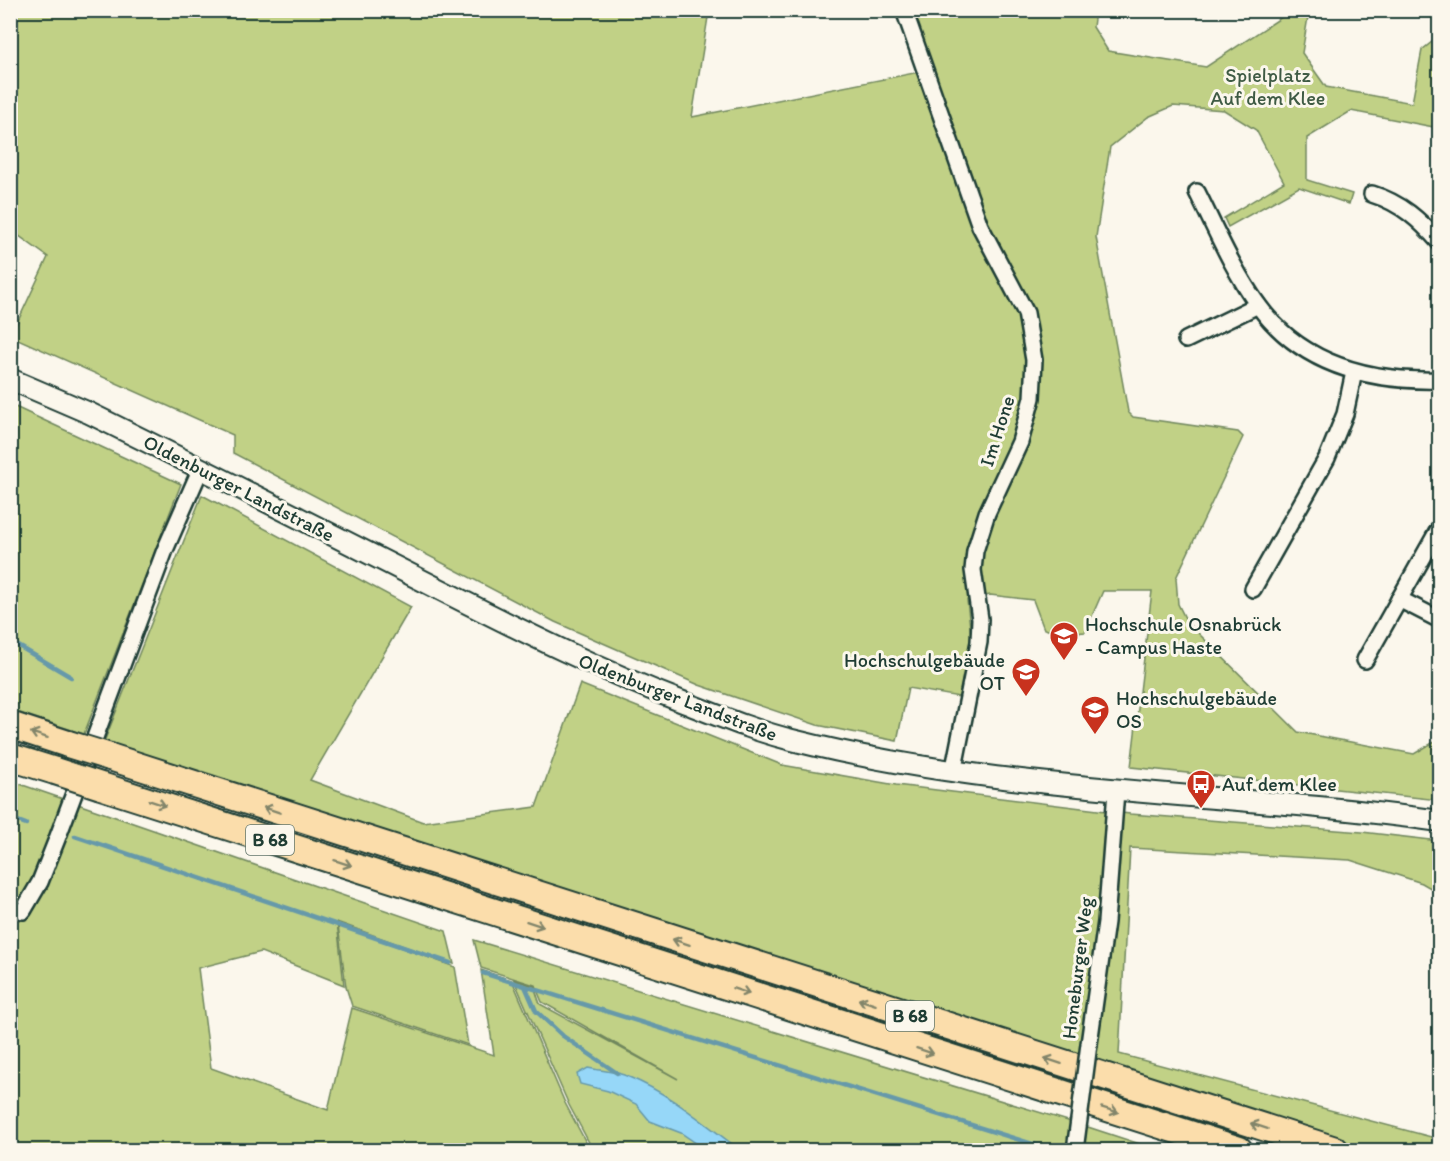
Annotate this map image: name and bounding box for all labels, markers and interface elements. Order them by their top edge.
park label: Spielplatz Auf dem Klee [1211,63,1325,110]
street label: Im Hone [974,393,1020,469]
street label: Oldenburger Landstraße [140,429,338,547]
place label: Hochschule Osnabrück - Campus Haste [1085,612,1282,659]
school or university icon: Hochschule Osnabrück - Campus Haste [1048,620,1080,662]
street label: Oldenburger Landstraße [575,648,781,746]
place label: Hochschulgebäude OT [844,648,1005,695]
school or university icon: Hochschulgebäude OT [1010,656,1042,698]
place label: Hochschulgebäude OS [1116,686,1277,733]
school or university icon: Hochschulgebäude OS [1079,694,1111,736]
one-way arrow [30,728,49,739]
bus stop icon: Auf dem Klee [1185,768,1217,810]
place label: Auf dem Klee [1222,772,1337,796]
one-way arrow [147,799,166,810]
one-way arrow [263,803,282,814]
road number: B 68 [246,825,294,855]
one-way arrow [333,858,352,869]
street label: Honeburger Weg [1056,895,1098,1040]
one-way arrow [525,920,544,931]
one-way arrow [672,936,691,947]
one-way arrow [731,986,750,997]
one-way arrow [858,996,877,1007]
road number: B 68 [886,1001,934,1031]
one-way arrow [915,1046,934,1057]
one-way arrow [1044,1055,1063,1066]
one-way arrow [1100,1105,1119,1116]
one-way arrow [1250,1120,1269,1131]

